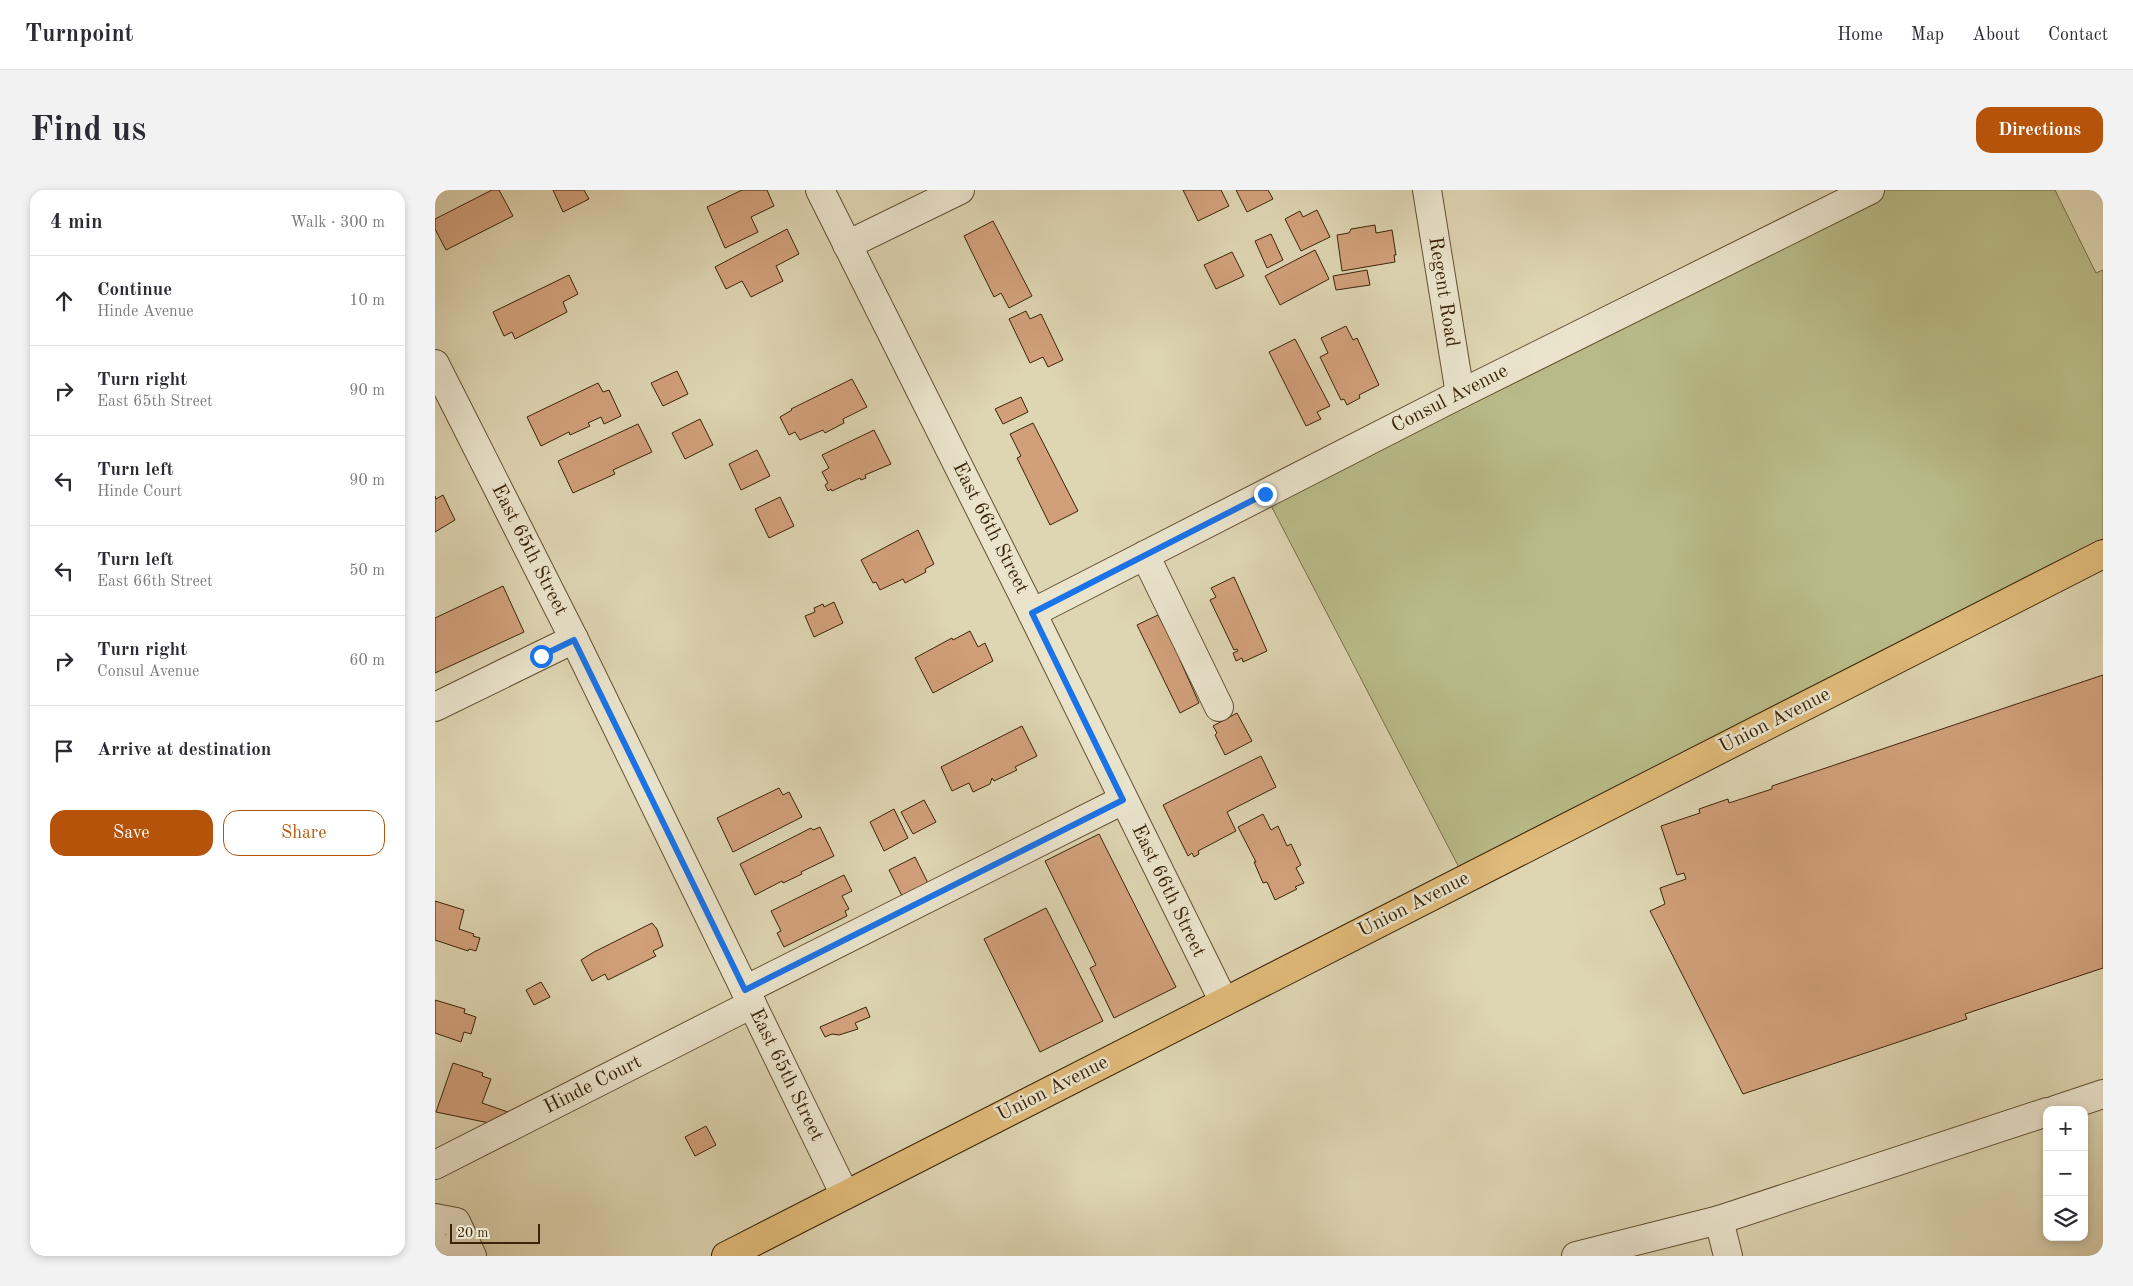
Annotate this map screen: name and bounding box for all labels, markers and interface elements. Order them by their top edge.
text: Turnpoint [25,23,133,47]
text: Home [1837,26,1883,44]
text: Map [1911,26,1944,44]
text: About [1972,26,2020,44]
text: Contact [2048,26,2108,44]
button: Directions [1976,107,2103,153]
text: Find us [30,113,146,148]
text: 4 min [50,212,103,233]
text: Walk · 300 m [290,215,385,231]
street label: Regent Road [1424,235,1462,349]
text: Continue [97,281,172,300]
icon: ahead [50,287,78,315]
text: 10 m [349,293,385,309]
text: Hinde Avenue [97,304,194,320]
street label: Consul Avenue [1388,361,1512,437]
text: Turn right [97,371,187,390]
icon: right [50,377,78,405]
text: 90 m [349,383,385,399]
text: East 65th Street [97,394,213,410]
street label: East 66th Street [948,459,1032,597]
text: Turn left [97,461,174,480]
icon: left [50,467,78,495]
text: 90 m [349,473,385,489]
street label: East 65th Street [487,481,571,619]
route end [1254,483,1277,506]
text: Hinde Court [97,484,182,500]
text: Turn left [97,551,174,570]
icon: left [50,557,78,585]
text: 50 m [349,563,385,579]
text: East 66th Street [97,574,213,590]
text: Turn right [97,641,187,660]
route start [530,645,553,668]
icon: right [50,647,78,675]
text: 60 m [349,653,385,669]
text: Consul Avenue [97,664,199,680]
street label: Union Avenue [1716,684,1834,758]
icon: arrive [50,737,78,765]
text: Arrive at destination [97,741,271,760]
button: Save [50,810,213,856]
button: Share [223,810,385,856]
street label: East 66th Street [1127,822,1209,960]
street label: Union Avenue [1355,868,1473,942]
street label: East 65th Street [745,1006,827,1144]
street label: Hinde Court [541,1052,645,1118]
street label: Union Avenue [994,1052,1112,1126]
map controls [2043,1106,2088,1241]
button: + [2043,1106,2088,1151]
button: − [2043,1151,2088,1196]
button: layers [2043,1196,2088,1241]
scale bar [450,1221,540,1244]
text: 20 m [457,1226,488,1240]

